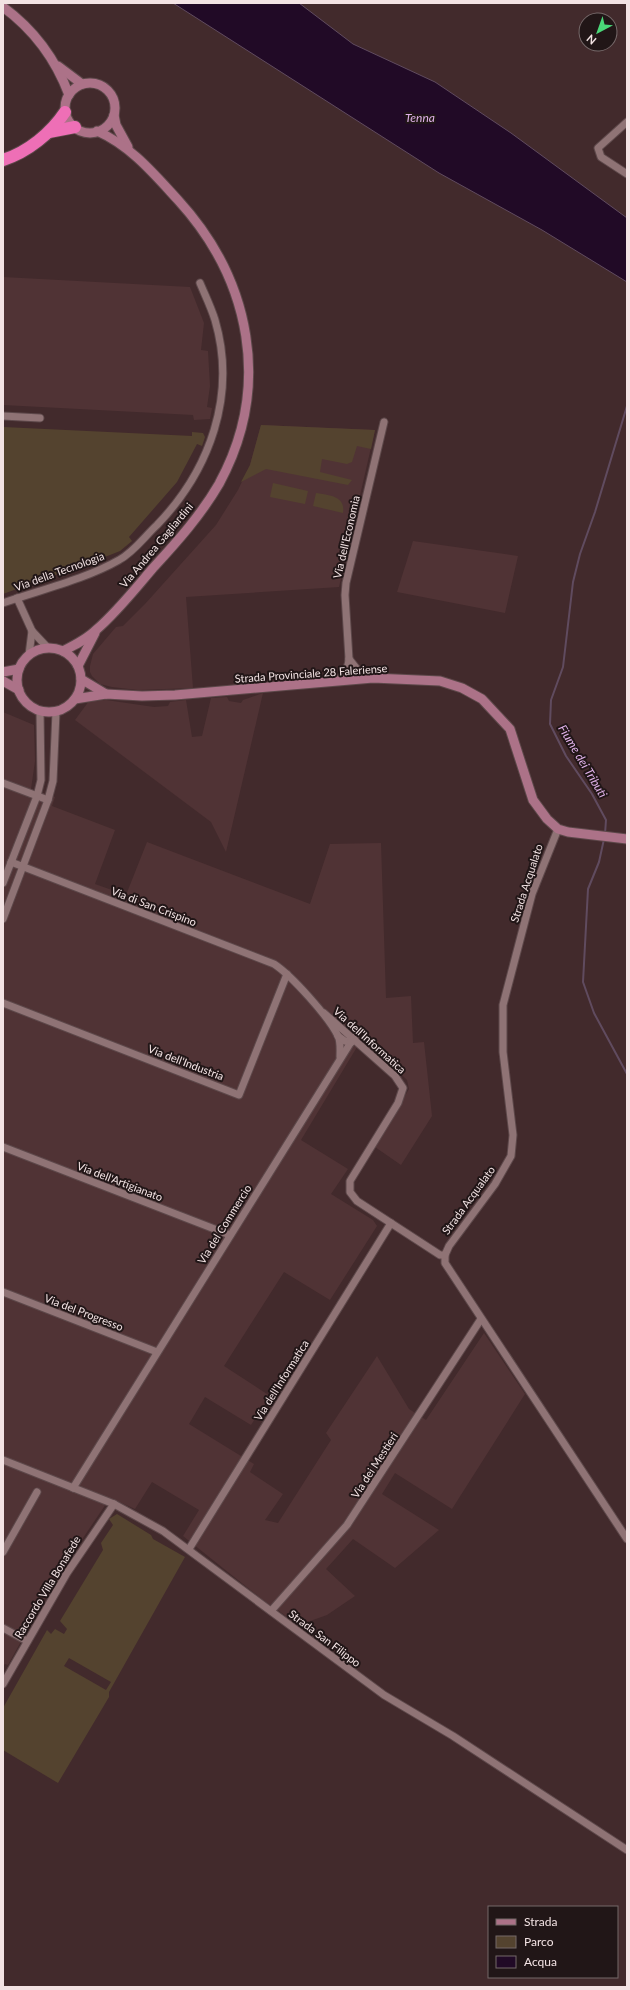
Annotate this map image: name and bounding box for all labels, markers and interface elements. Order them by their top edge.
north arrow [578,12,618,52]
text: N [584,32,599,48]
water label: Tenna [405,110,435,125]
street label: Via dell'Economia [330,494,362,580]
street label: Via Andrea Gagliardini [117,500,196,590]
street label: Via della Tecnologia [12,549,106,593]
street label: Strada Provinciale 28 Faleriense [234,661,388,685]
water label: Fiume dei Tributi [555,722,611,800]
street label: Strada Acqualato [507,842,545,924]
street label: Via di San Crispino [110,884,198,928]
street label: Via dell'Informatica [331,1004,409,1076]
street label: Via dell'Industria [146,1042,226,1082]
street label: Via dell'Artigianato [75,1159,165,1203]
street label: Strada Acqualato [439,1163,497,1237]
street label: Via del Commercio [194,1182,254,1266]
street label: Via del Progresso [43,1291,125,1333]
street label: Via dell'Informatica [251,1337,311,1423]
street label: Via dei Mestieri [348,1429,400,1500]
street label: Raccordo Villa Bonafede [11,1533,83,1641]
street label: Strada San Filippo [287,1607,363,1669]
legend [488,1906,618,1978]
text: Strada [524,1914,557,1929]
text: Parco [524,1934,554,1949]
text: Acqua [524,1954,557,1969]

